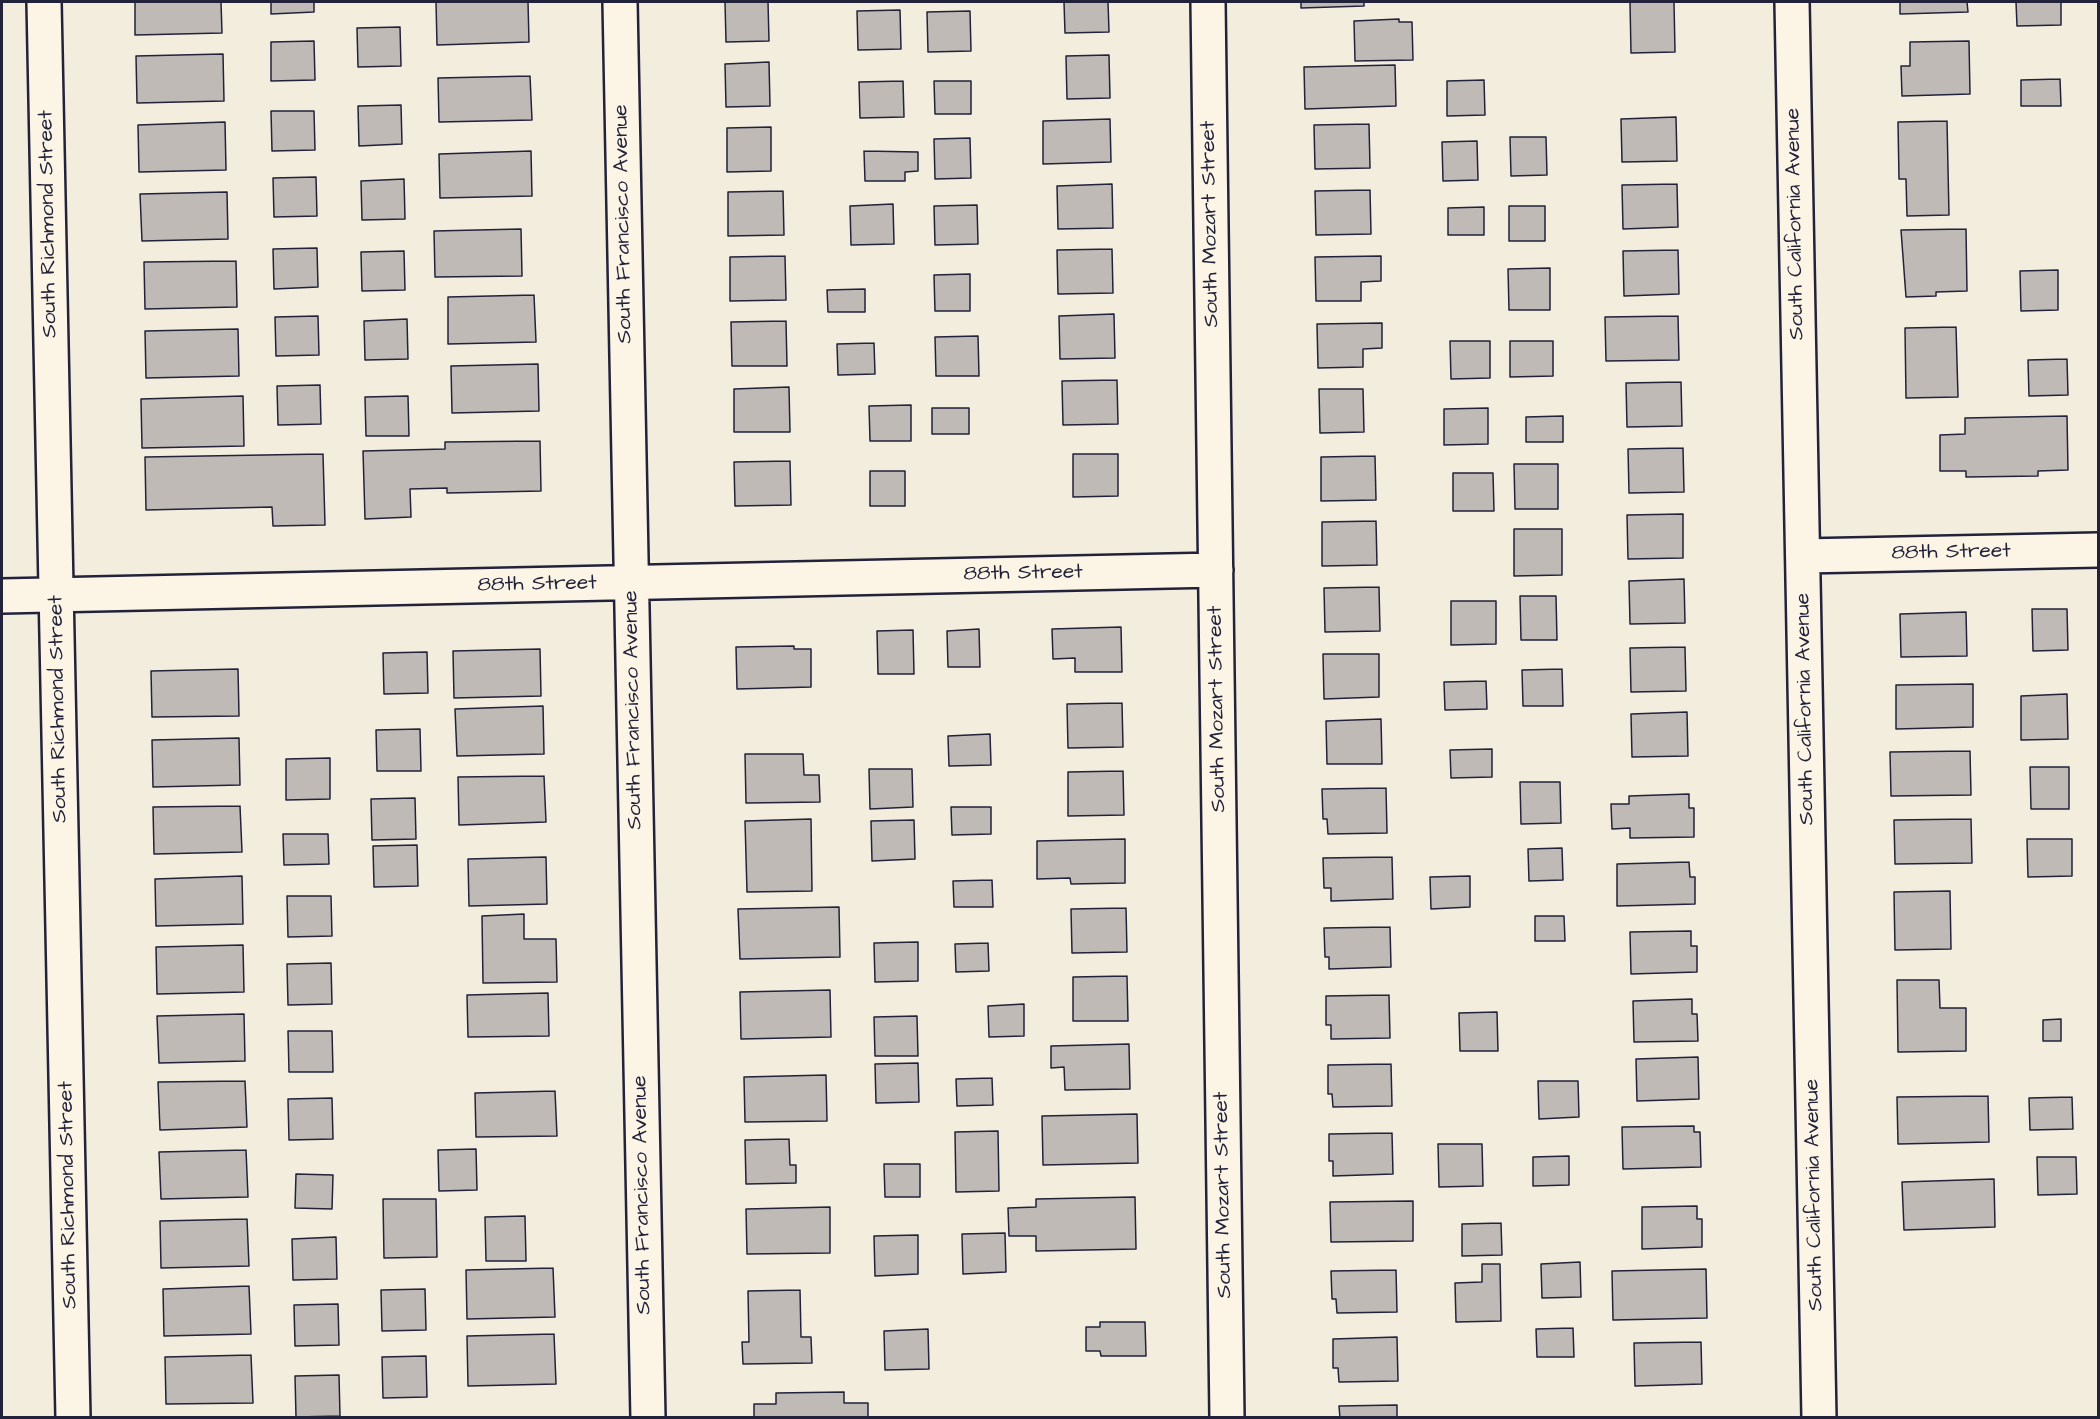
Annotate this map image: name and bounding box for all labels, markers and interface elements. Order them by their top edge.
street label: South Francisco Avenue [609,104,639,344]
street label: South California Avenue [1781,108,1811,340]
street label: South Richmond Street [34,110,64,338]
street label: South Mozart Street [1197,120,1225,328]
street label: 88th Street [1891,539,2011,567]
street label: 88th Street [963,560,1083,588]
street label: 88th Street [477,571,597,599]
street label: South Francisco Avenue [619,590,649,830]
street label: South California Avenue [1791,593,1821,825]
street label: South Richmond Street [44,595,74,823]
street label: South Mozart Street [1204,605,1232,813]
street label: South Francisco Avenue [628,1075,658,1315]
street label: South California Avenue [1800,1079,1830,1311]
street label: South Richmond Street [54,1081,84,1309]
street label: South Mozart Street [1210,1091,1238,1299]

